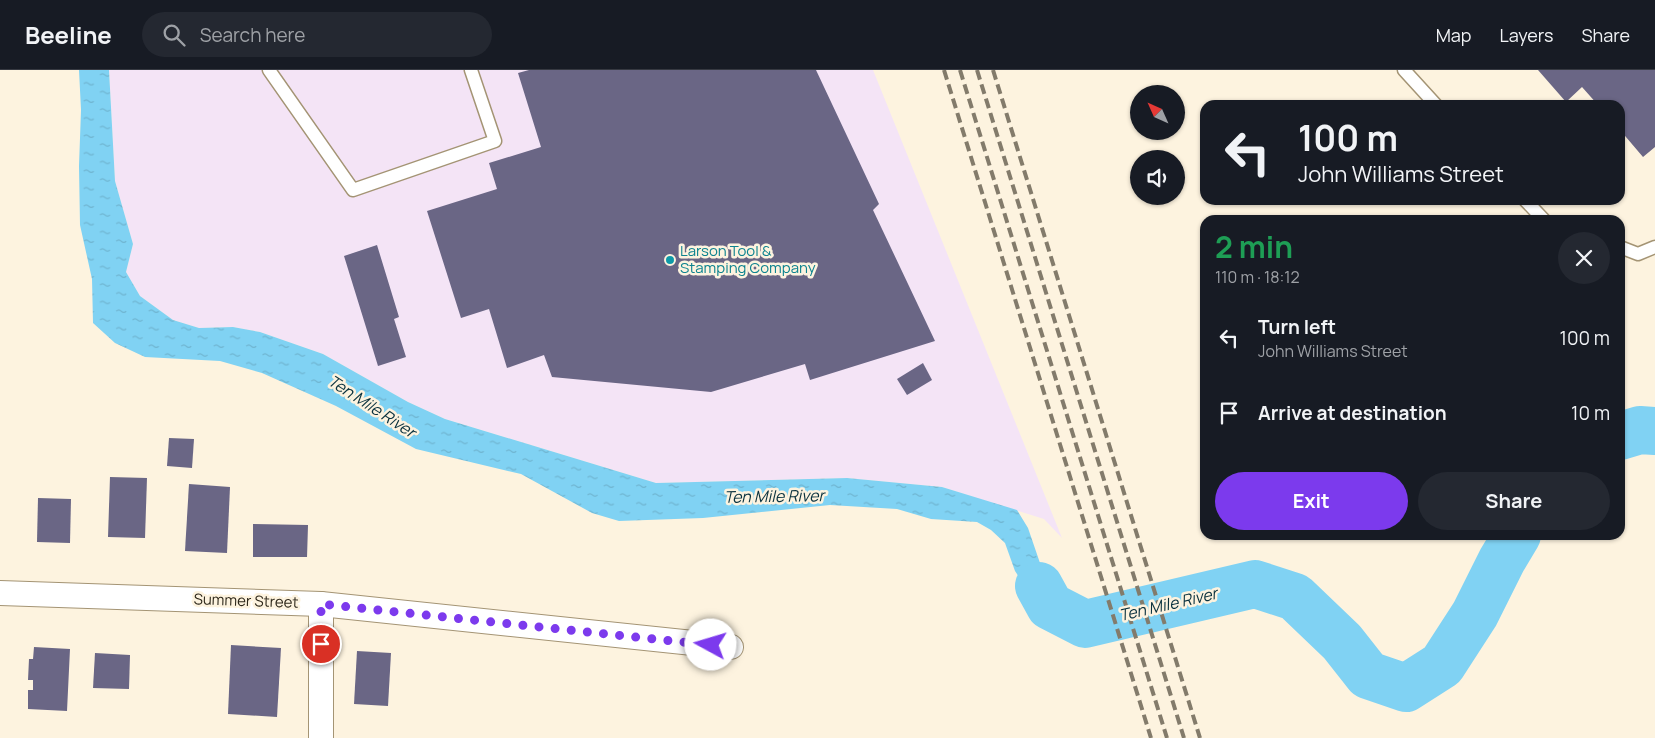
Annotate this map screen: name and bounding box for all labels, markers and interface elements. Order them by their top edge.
search box [142,12,492,57]
text: Beeline [25,18,112,51]
icon: search [160,21,188,49]
text: Search here [200,22,305,48]
text: Map [1436,23,1471,47]
text: Layers [1499,23,1553,47]
text: Share [1581,23,1630,47]
north arrow [1130,85,1185,140]
map controls [1130,85,1185,205]
text: 100 m [1298,114,1398,162]
icon: left [1215,120,1280,185]
button: sound [1130,150,1185,205]
text: John Williams Street [1298,159,1504,189]
text: 2 min [1215,226,1293,267]
button: close [1558,232,1610,284]
place label: Larson Tool & Stamping Company [680,240,816,278]
marker: Larson Tool & Stamping Company [664,254,676,266]
text: 110 m · 18:12 [1215,266,1300,288]
text: Turn left [1258,314,1336,340]
icon: left [1215,324,1243,352]
text: 100 m [1559,325,1610,351]
text: John Williams Street [1258,340,1408,362]
water label: Ten Mile River [324,369,422,444]
icon: arrive [1215,399,1243,427]
text: Arrive at destination [1258,400,1447,426]
text: 10 m [1571,400,1610,426]
button: Exit [1215,472,1408,530]
button: Share [1418,472,1610,530]
water label: Ten Mile River [724,484,827,508]
water label: Ten Mile River [1117,581,1222,626]
street label: Summer Street [193,588,299,613]
position arrow [684,618,736,670]
pin [300,623,342,665]
icon: arrive [307,630,335,658]

